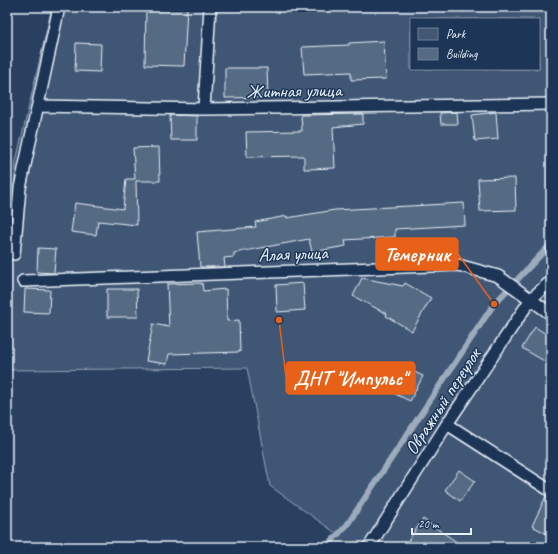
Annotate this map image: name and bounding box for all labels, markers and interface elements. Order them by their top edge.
legend [410,18,540,70]
text: Park [446,26,467,42]
text: Building [446,46,478,62]
street label: Житная улица [246,78,344,104]
callout: Темерник [376,238,458,270]
street label: Алая улица [258,241,330,267]
text: Темерник [384,242,452,267]
street label: Овражный переулок [399,342,487,459]
callout: ДНТ "Импульс" [286,362,415,394]
text: ДНТ "Импульс" [293,366,411,391]
scale bar [412,510,471,536]
text: 20 m [418,516,440,532]

